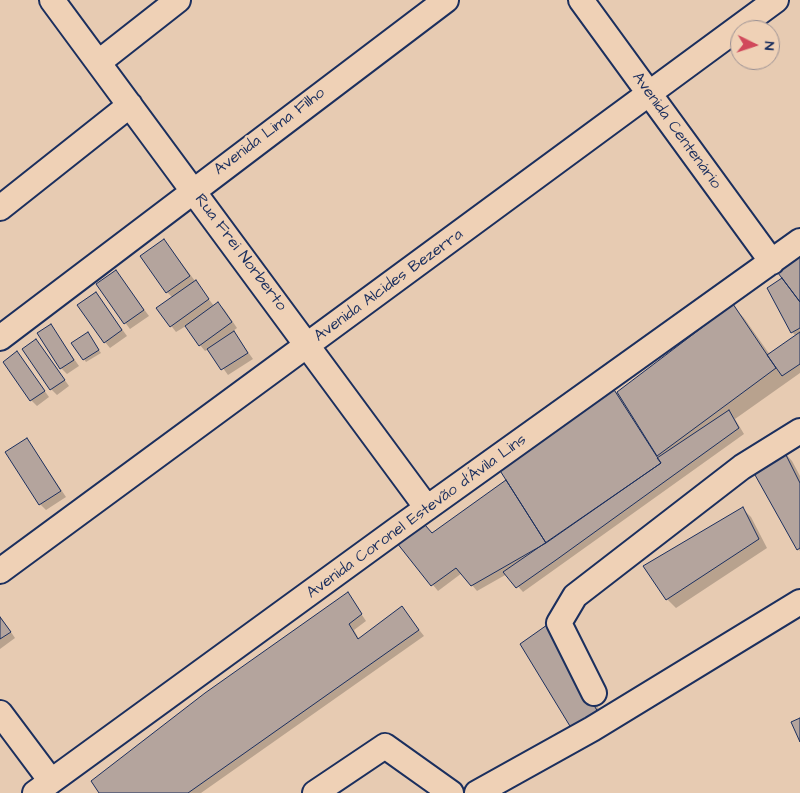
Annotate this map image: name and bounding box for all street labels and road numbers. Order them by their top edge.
street label: Avenida Centenário [627,69,725,193]
street label: Avenida Lima Filho [211,84,329,180]
street label: Rua Frei Norberto [190,191,290,315]
street label: Avenida Alcides Bezerra [311,226,467,346]
street label: Avenida Coronel Estevão d'Ávila Lins [303,431,531,603]

